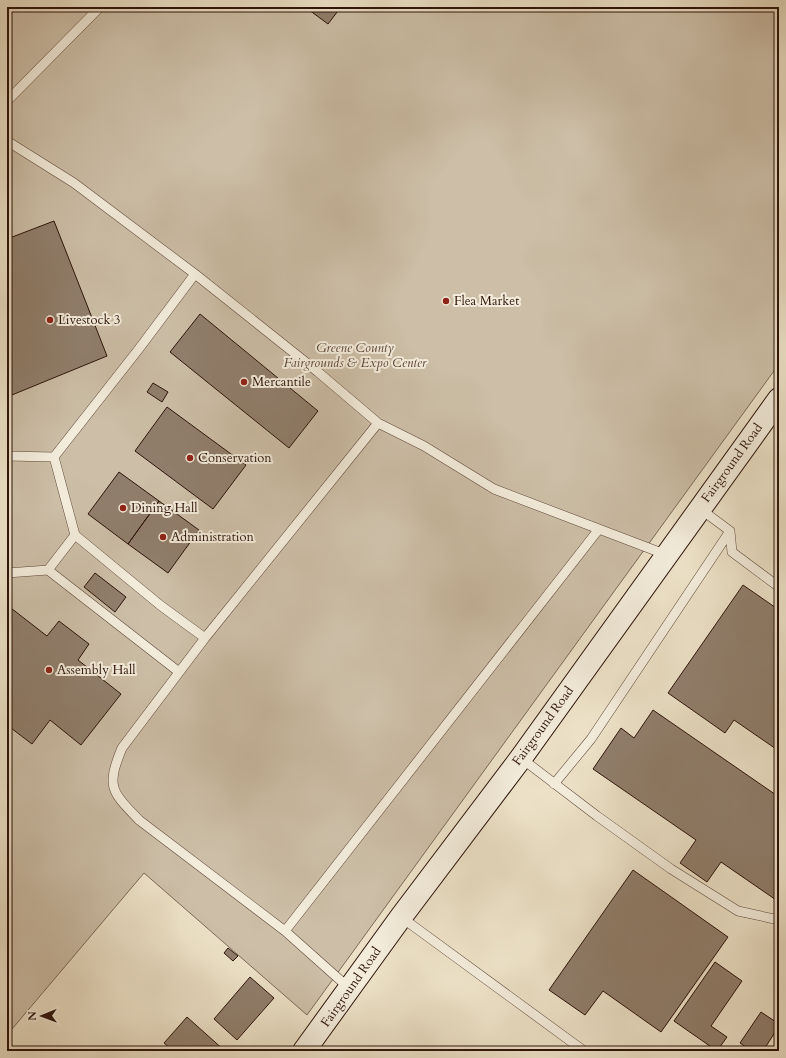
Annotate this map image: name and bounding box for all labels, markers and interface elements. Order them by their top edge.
place label: Flea Market [454,292,519,310]
marker: Flea Market [441,296,451,306]
place label: Livestock 3 [58,311,121,329]
marker: Livestock 3 [45,315,55,325]
park label: Greene County Fairgrounds & Expo Center [284,339,427,372]
place label: Mercantile [252,373,311,391]
marker: Mercantile [239,377,249,387]
street label: Fairground Road [697,420,767,506]
place label: Conservation [198,449,272,467]
marker: Conservation [185,453,195,463]
place label: Dining Hall [131,499,198,517]
marker: Dining Hall [118,503,128,513]
place label: Administration [171,528,254,546]
marker: Administration [158,532,168,542]
place label: Assembly Hall [57,661,136,679]
marker: Assembly Hall [44,665,54,675]
street label: Fairground Road [508,683,578,769]
street label: Fairground Road [317,943,385,1031]
north arrow [22,996,62,1036]
text: N [25,1011,40,1021]

